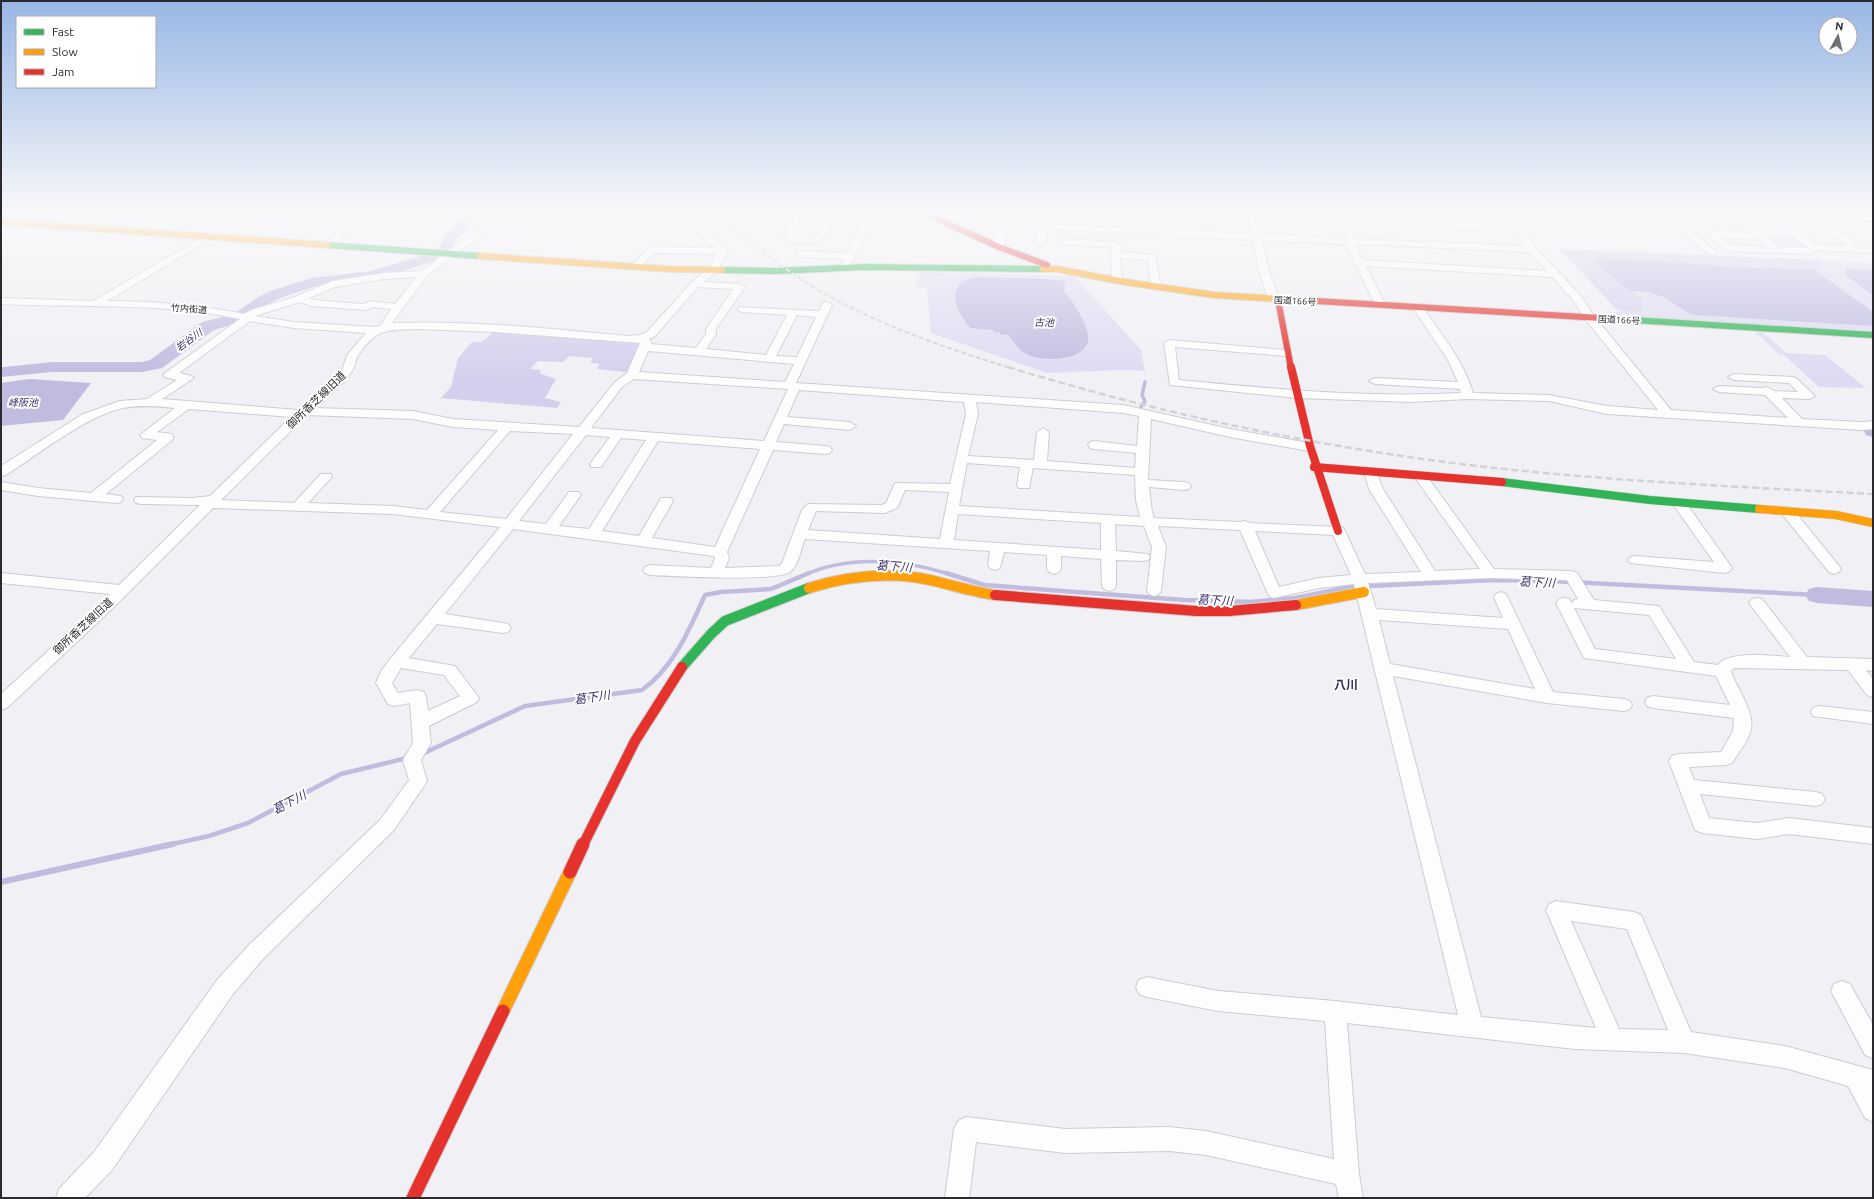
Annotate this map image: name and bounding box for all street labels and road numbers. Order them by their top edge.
street label: 国道166号 [1274,295,1316,307]
street label: 竹内街道 [171,302,207,316]
street label: 国道166号 [1598,314,1640,326]
street label: 御所香芝線旧道 [283,369,348,432]
street label: 御所香芝線旧道 [50,595,115,657]

